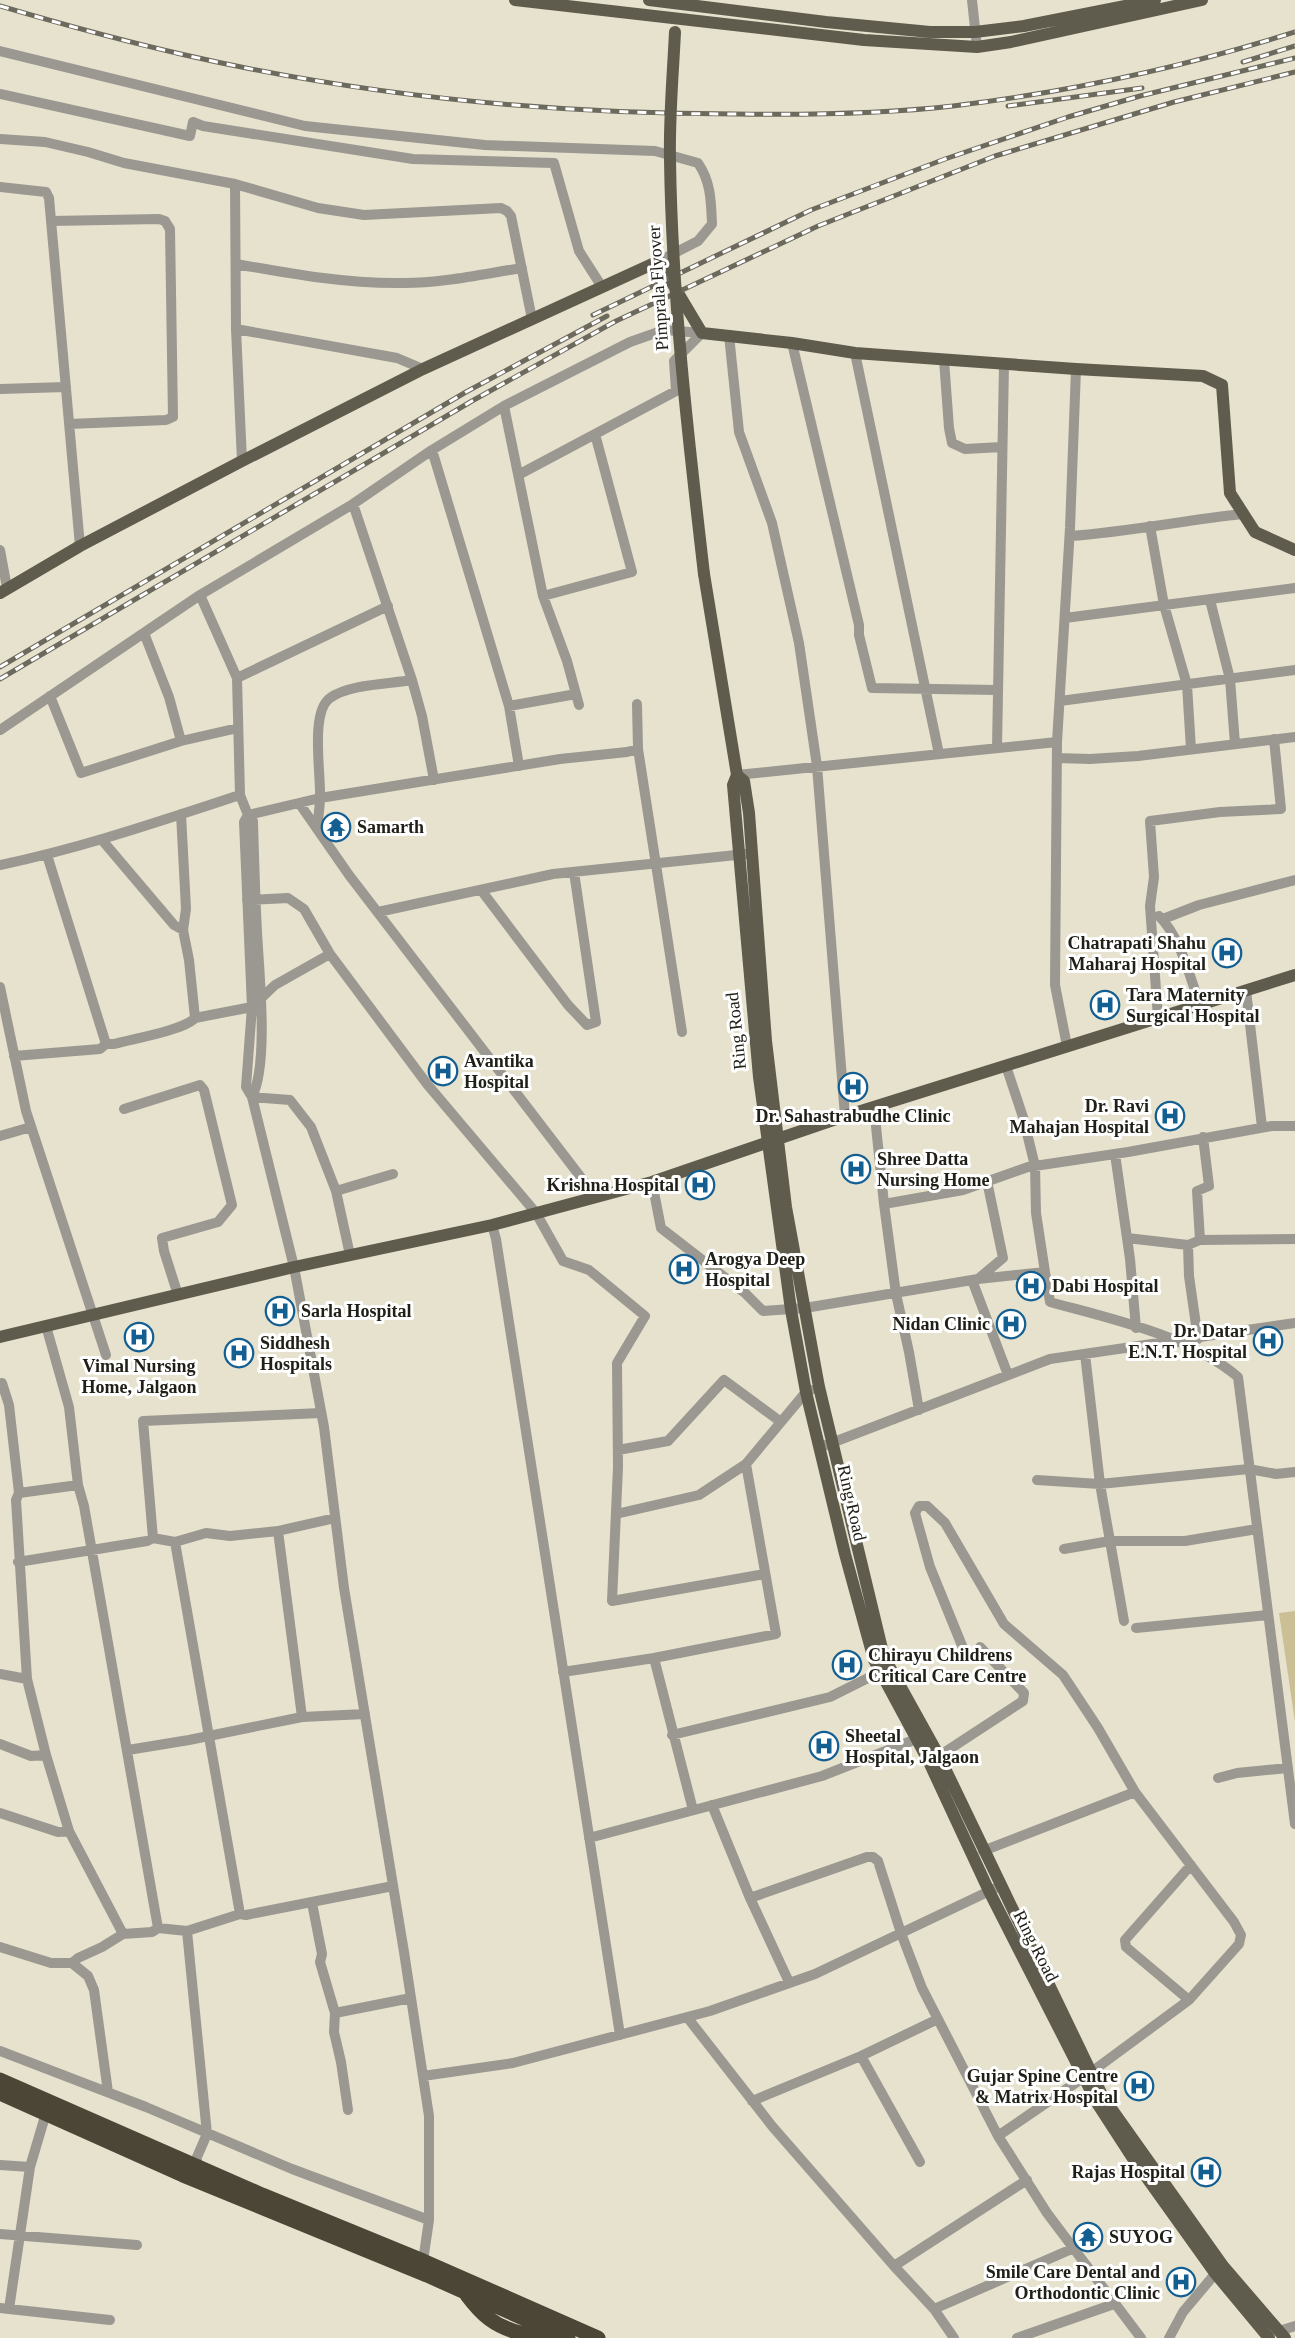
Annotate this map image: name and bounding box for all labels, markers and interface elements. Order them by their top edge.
street label: Pimprala Flyover [644,225,672,351]
temple icon: Samarth [320,811,352,843]
place label: Samarth [357,817,424,837]
place label: Chatrapati Shahu Maharaj Hospital [1067,933,1206,974]
hospital icon: Chatrapati Shahu Maharaj Hospital [1211,937,1243,969]
place label: Tara Maternity Surgical Hospital [1126,985,1260,1026]
hospital icon: Tara Maternity Surgical Hospital [1089,989,1121,1021]
street label: Ring Road [722,991,750,1071]
place label: Avantika Hospital [464,1051,534,1092]
hospital icon: Avantika Hospital [427,1055,459,1087]
hospital icon: Dr. Sahastrabudhe Clinic [837,1071,869,1103]
place label: Dr. Ravi Mahajan Hospital [1009,1096,1149,1137]
hospital icon: Dr. Ravi Mahajan Hospital [1154,1100,1186,1132]
place label: Dr. Sahastrabudhe Clinic [756,1106,950,1126]
place label: Shree Datta Nursing Home [877,1149,990,1190]
hospital icon: Shree Datta Nursing Home [840,1153,872,1185]
hospital icon: Krishna Hospital [684,1169,716,1201]
place label: Krishna Hospital [546,1175,679,1195]
place label: Arogya Deep Hospital [705,1249,805,1290]
hospital icon: Arogya Deep Hospital [668,1253,700,1285]
hospital icon: Dabi Hospital [1015,1270,1047,1302]
place label: Dabi Hospital [1052,1276,1159,1296]
hospital icon: Sarla Hospital [264,1295,296,1327]
place label: Sarla Hospital [301,1301,412,1321]
hospital icon: Nidan Clinic [995,1308,1027,1340]
place label: Nidan Clinic [892,1314,990,1334]
hospital icon: Vimal Nursing Home, Jalgaon [123,1321,155,1353]
place label: Dr. Datar E.N.T. Hospital [1128,1321,1247,1362]
hospital icon: Dr. Datar E.N.T. Hospital [1252,1325,1284,1357]
place label: Siddhesh Hospitals [260,1333,332,1374]
hospital icon: Siddhesh Hospitals [223,1337,255,1369]
place label: Vimal Nursing Home, Jalgaon [82,1356,197,1397]
street label: Ring Road [834,1463,870,1543]
place label: Chirayu Childrens Critical Care Centre [868,1645,1026,1686]
hospital icon: Chirayu Childrens Critical Care Centre [831,1649,863,1681]
place label: Sheetal Hospital, Jalgaon [845,1726,979,1767]
hospital icon: Sheetal Hospital, Jalgaon [808,1730,840,1762]
street label: Ring Road [1009,1907,1063,1985]
place label: Gujar Spine Centre & Matrix Hospital [967,2066,1118,2107]
hospital icon: Gujar Spine Centre & Matrix Hospital [1123,2070,1155,2102]
hospital icon: Rajas Hospital [1190,2156,1222,2188]
place label: Rajas Hospital [1071,2162,1185,2182]
temple icon: SUYOG [1072,2221,1104,2253]
place label: SUYOG [1109,2227,1173,2247]
place label: Smile Care Dental and Orthodontic Clinic [986,2262,1160,2303]
hospital icon: Smile Care Dental and Orthodontic Clinic [1165,2266,1197,2298]

